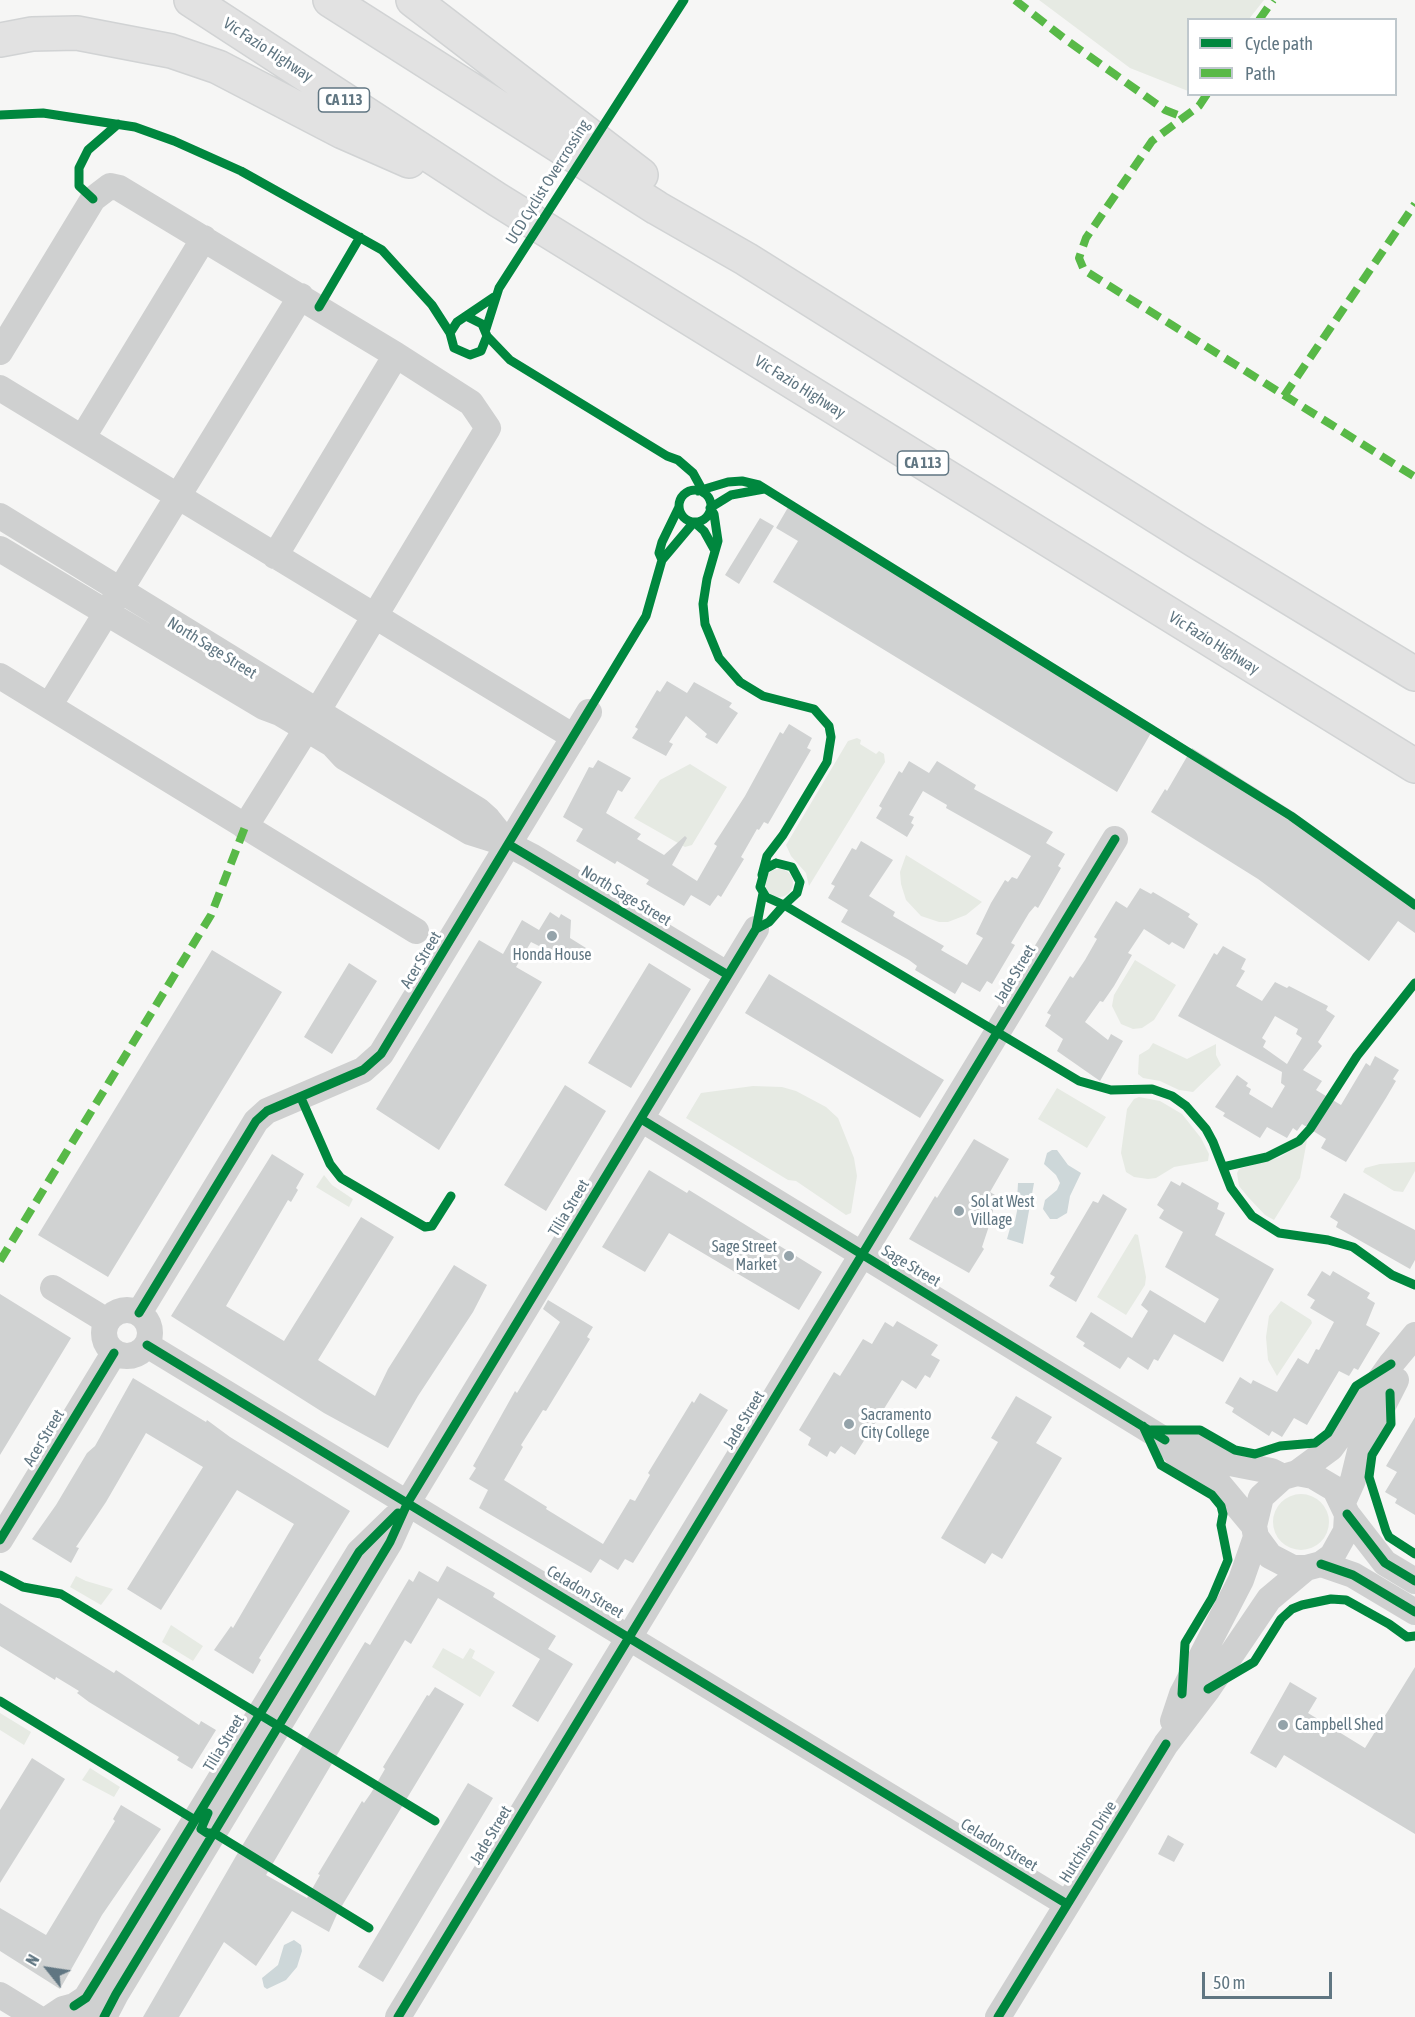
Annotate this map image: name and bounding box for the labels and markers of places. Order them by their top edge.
marker: Honda House [545,929,559,943]
place label: Honda House [512,945,592,965]
place label: Sol at West Village [971,1192,1035,1230]
marker: Sol at West Village [952,1204,966,1218]
place label: Sage Street Market [712,1237,777,1275]
marker: Sage Street Market [782,1249,796,1263]
place label: Sacramento City College [861,1405,931,1443]
marker: Sacramento City College [842,1417,856,1431]
place label: Campbell Shed [1295,1715,1384,1735]
marker: Campbell Shed [1276,1718,1290,1732]

